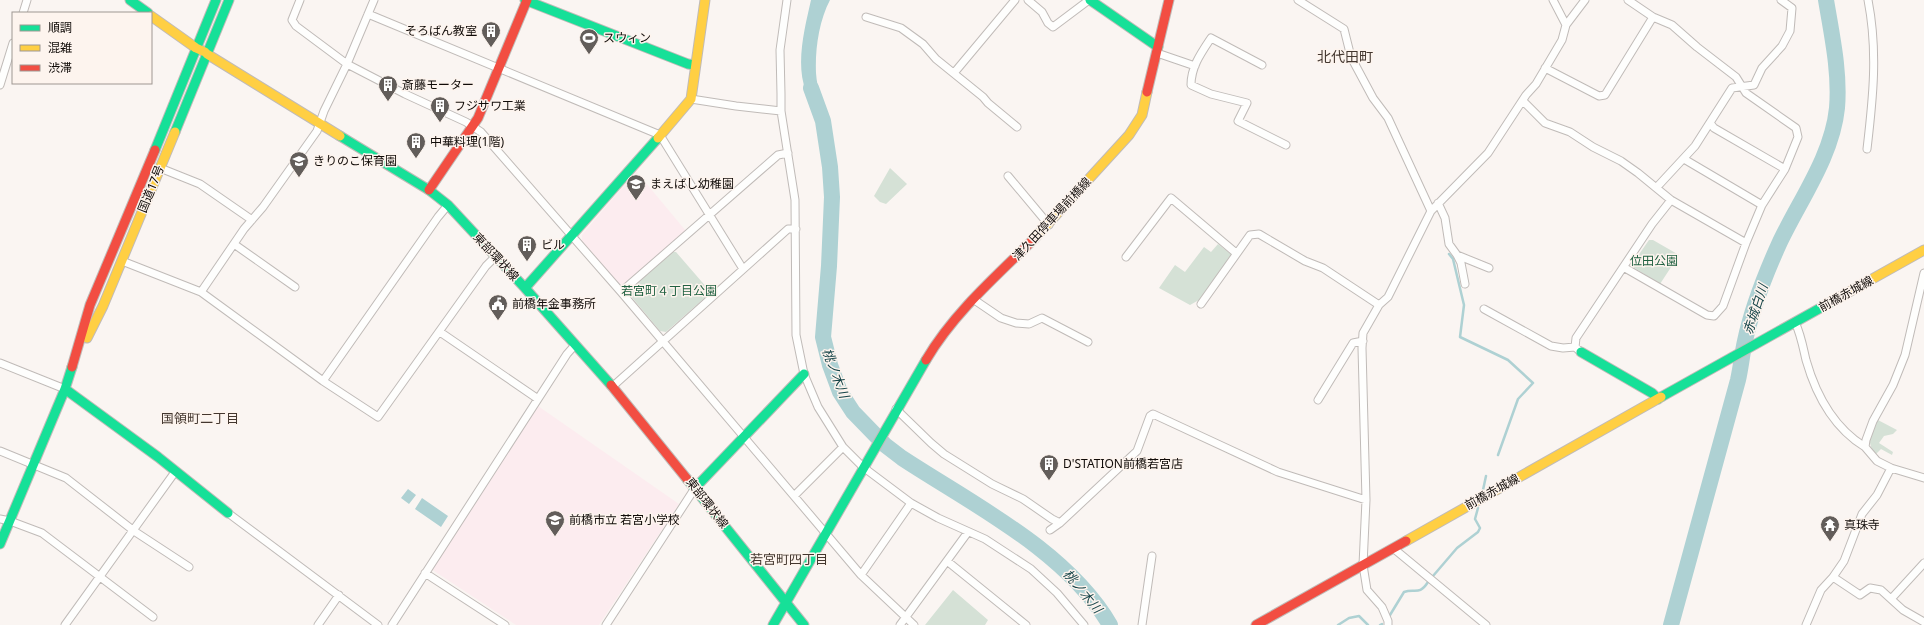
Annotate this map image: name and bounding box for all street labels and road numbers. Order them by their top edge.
street label: 国道17号 [133,163,168,215]
street label: 津久田停車場前橋線 [1009,173,1095,264]
street label: 東部環状線 [470,229,523,284]
street label: 前橋赤城線 [1815,272,1876,316]
street label: 前橋赤城線 [1461,470,1522,514]
street label: 東部環状線 [682,474,733,532]

